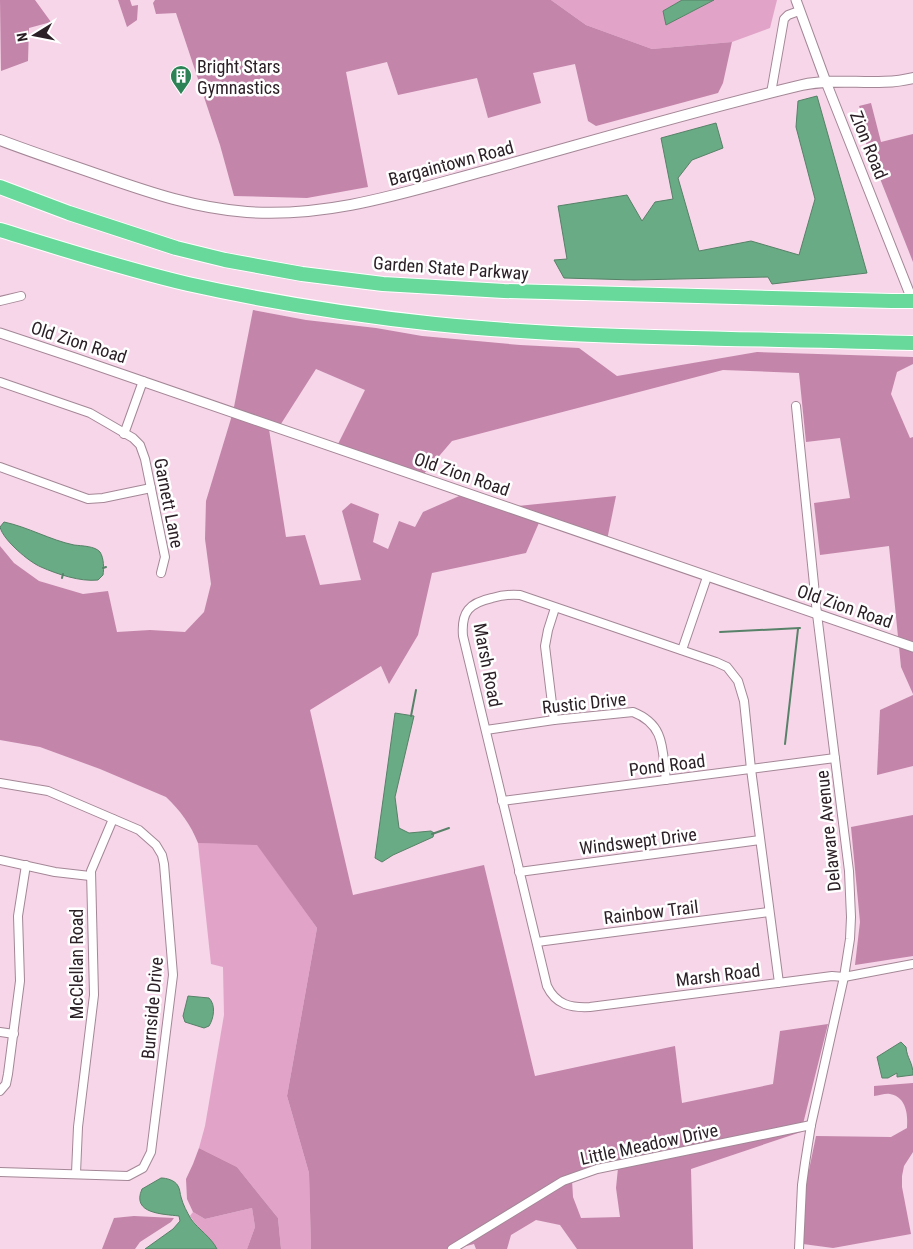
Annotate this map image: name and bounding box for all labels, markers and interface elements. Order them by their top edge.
north arrow [10,10,60,60]
text: N [14,32,31,43]
place label: Bright Stars Gymnastics [197,56,280,98]
building icon: Bright Stars Gymnastics [169,64,193,95]
street label: Zion Road [846,108,892,182]
street label: Bargaintown Road [386,136,516,190]
street label: Garden State Parkway [373,252,530,284]
street label: Old Zion Road [28,317,130,367]
street label: Old Zion Road [411,448,513,500]
street label: Garnett Lane [150,456,188,550]
street label: Old Zion Road [794,580,896,632]
street label: Marsh Road [470,621,506,709]
street label: Rustic Drive [541,688,627,718]
street label: Pond Road [628,750,706,780]
street label: Delaware Avenue [811,769,845,893]
street label: Windswept Drive [578,823,698,859]
street label: Rainbow Trail [602,896,700,928]
street label: McClellan Road [66,909,87,1019]
street label: Burnside Drive [137,956,167,1060]
street label: Marsh Road [675,959,761,991]
street label: Little Meadow Drive [578,1119,720,1169]

